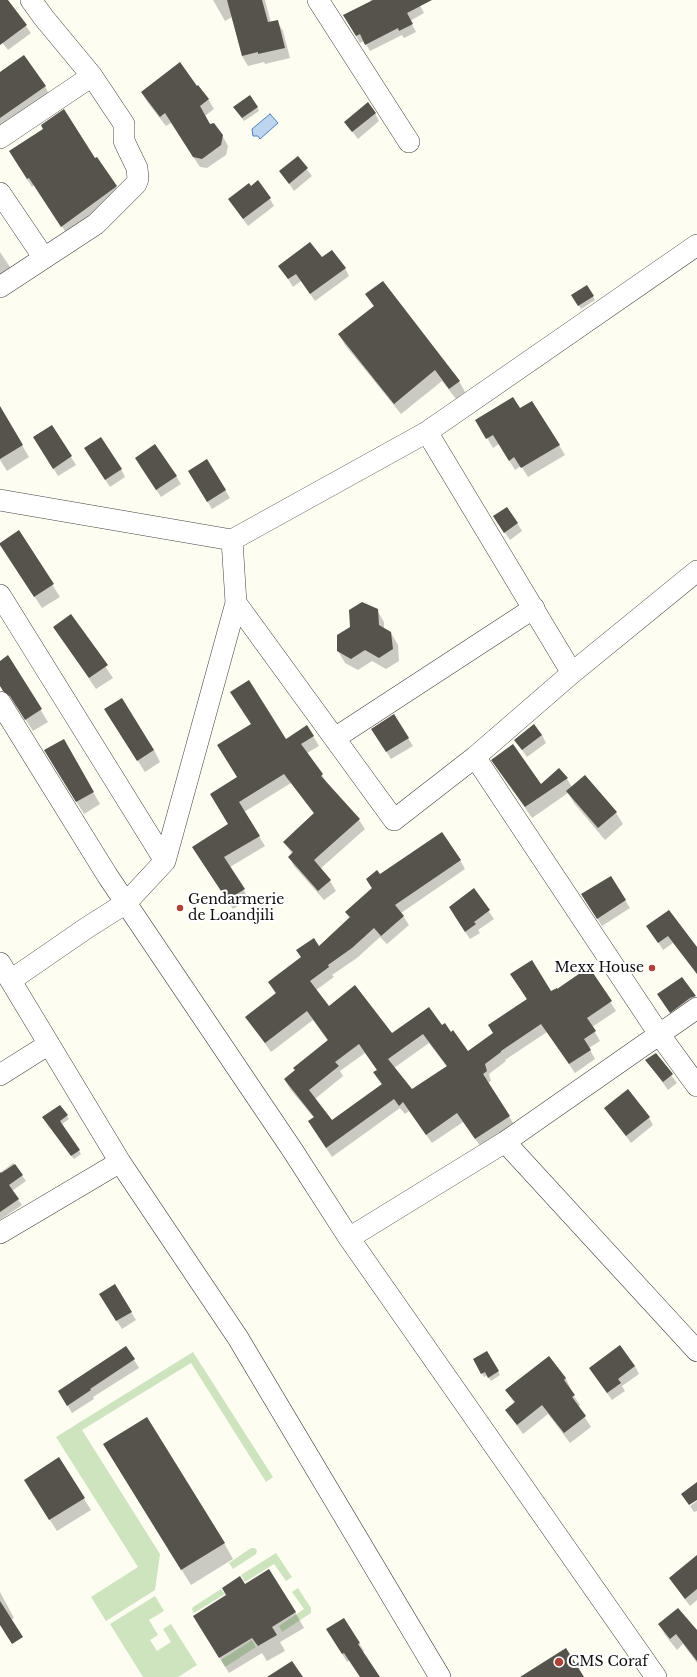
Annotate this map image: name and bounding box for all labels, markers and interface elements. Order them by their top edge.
place label: Gendarmerie de Loandjili [188,892,284,924]
marker: Gendarmerie de Loandjili [175,903,185,913]
place label: Mexx House [555,960,644,976]
marker: Mexx House [647,963,657,973]
place label: CMS Coraf [568,1654,648,1670]
marker: CMS Coraf [553,1656,565,1668]

